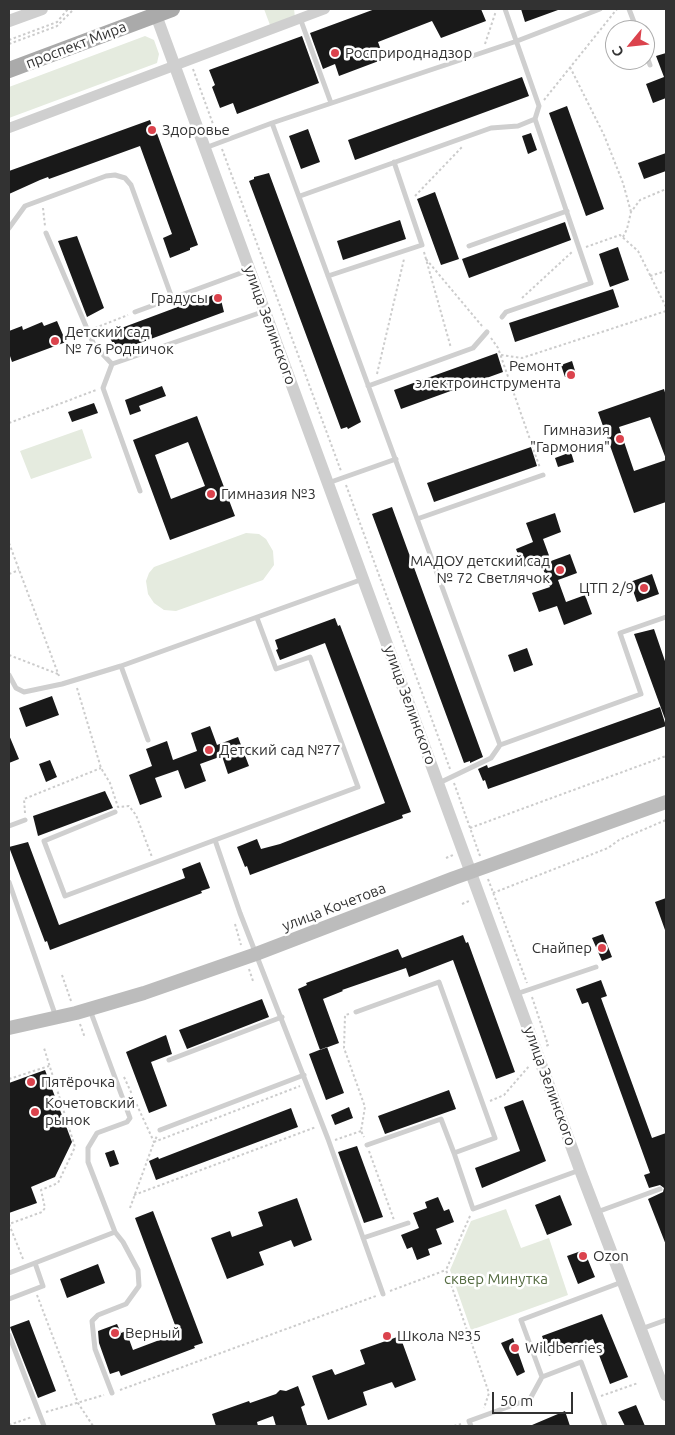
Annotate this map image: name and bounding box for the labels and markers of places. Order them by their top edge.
place label: Росприроднадзор [345,44,472,62]
marker: Росприроднадзор [329,47,341,59]
place label: Здоровье [162,121,230,139]
marker: Здоровье [146,124,158,136]
place label: Градусы [151,289,208,307]
marker: Градусы [212,292,224,304]
place label: Детский сад № 76 Родничок [65,323,174,358]
marker: Детский сад № 76 Родничок [49,335,61,347]
place label: Ремонт электроинструмента [415,357,561,392]
marker: Ремонт электроинструмента [565,369,577,381]
place label: Гимназия "Гармония" [530,421,610,456]
marker: Гимназия "Гармония" [614,433,626,445]
place label: Гимназия №3 [221,485,316,503]
marker: Гимназия №3 [205,488,217,500]
place label: МАДОУ детский сад № 72 Светлячок [410,552,550,587]
marker: МАДОУ детский сад № 72 Светлячок [554,564,566,576]
place label: ЦТП 2/9 [579,579,634,597]
marker: ЦТП 2/9 [638,582,650,594]
place label: Детский сад №77 [219,741,341,759]
marker: Детский сад №77 [203,744,215,756]
place label: Снайпер [532,939,592,957]
marker: Снайпер [596,942,608,954]
place label: Пятёрочка [41,1073,115,1091]
marker: Пятёрочка [25,1076,37,1088]
place label: Кочетовский рынок [45,1094,135,1129]
marker: Кочетовский рынок [29,1106,41,1118]
place label: Ozon [593,1247,629,1265]
marker: Ozon [577,1250,589,1262]
place label: Верный [125,1324,180,1342]
marker: Верный [109,1327,121,1339]
place label: Школа №35 [397,1327,481,1345]
marker: Школа №35 [381,1330,393,1342]
place label: Wildberries [525,1339,602,1357]
marker: Wildberries [509,1342,521,1354]

